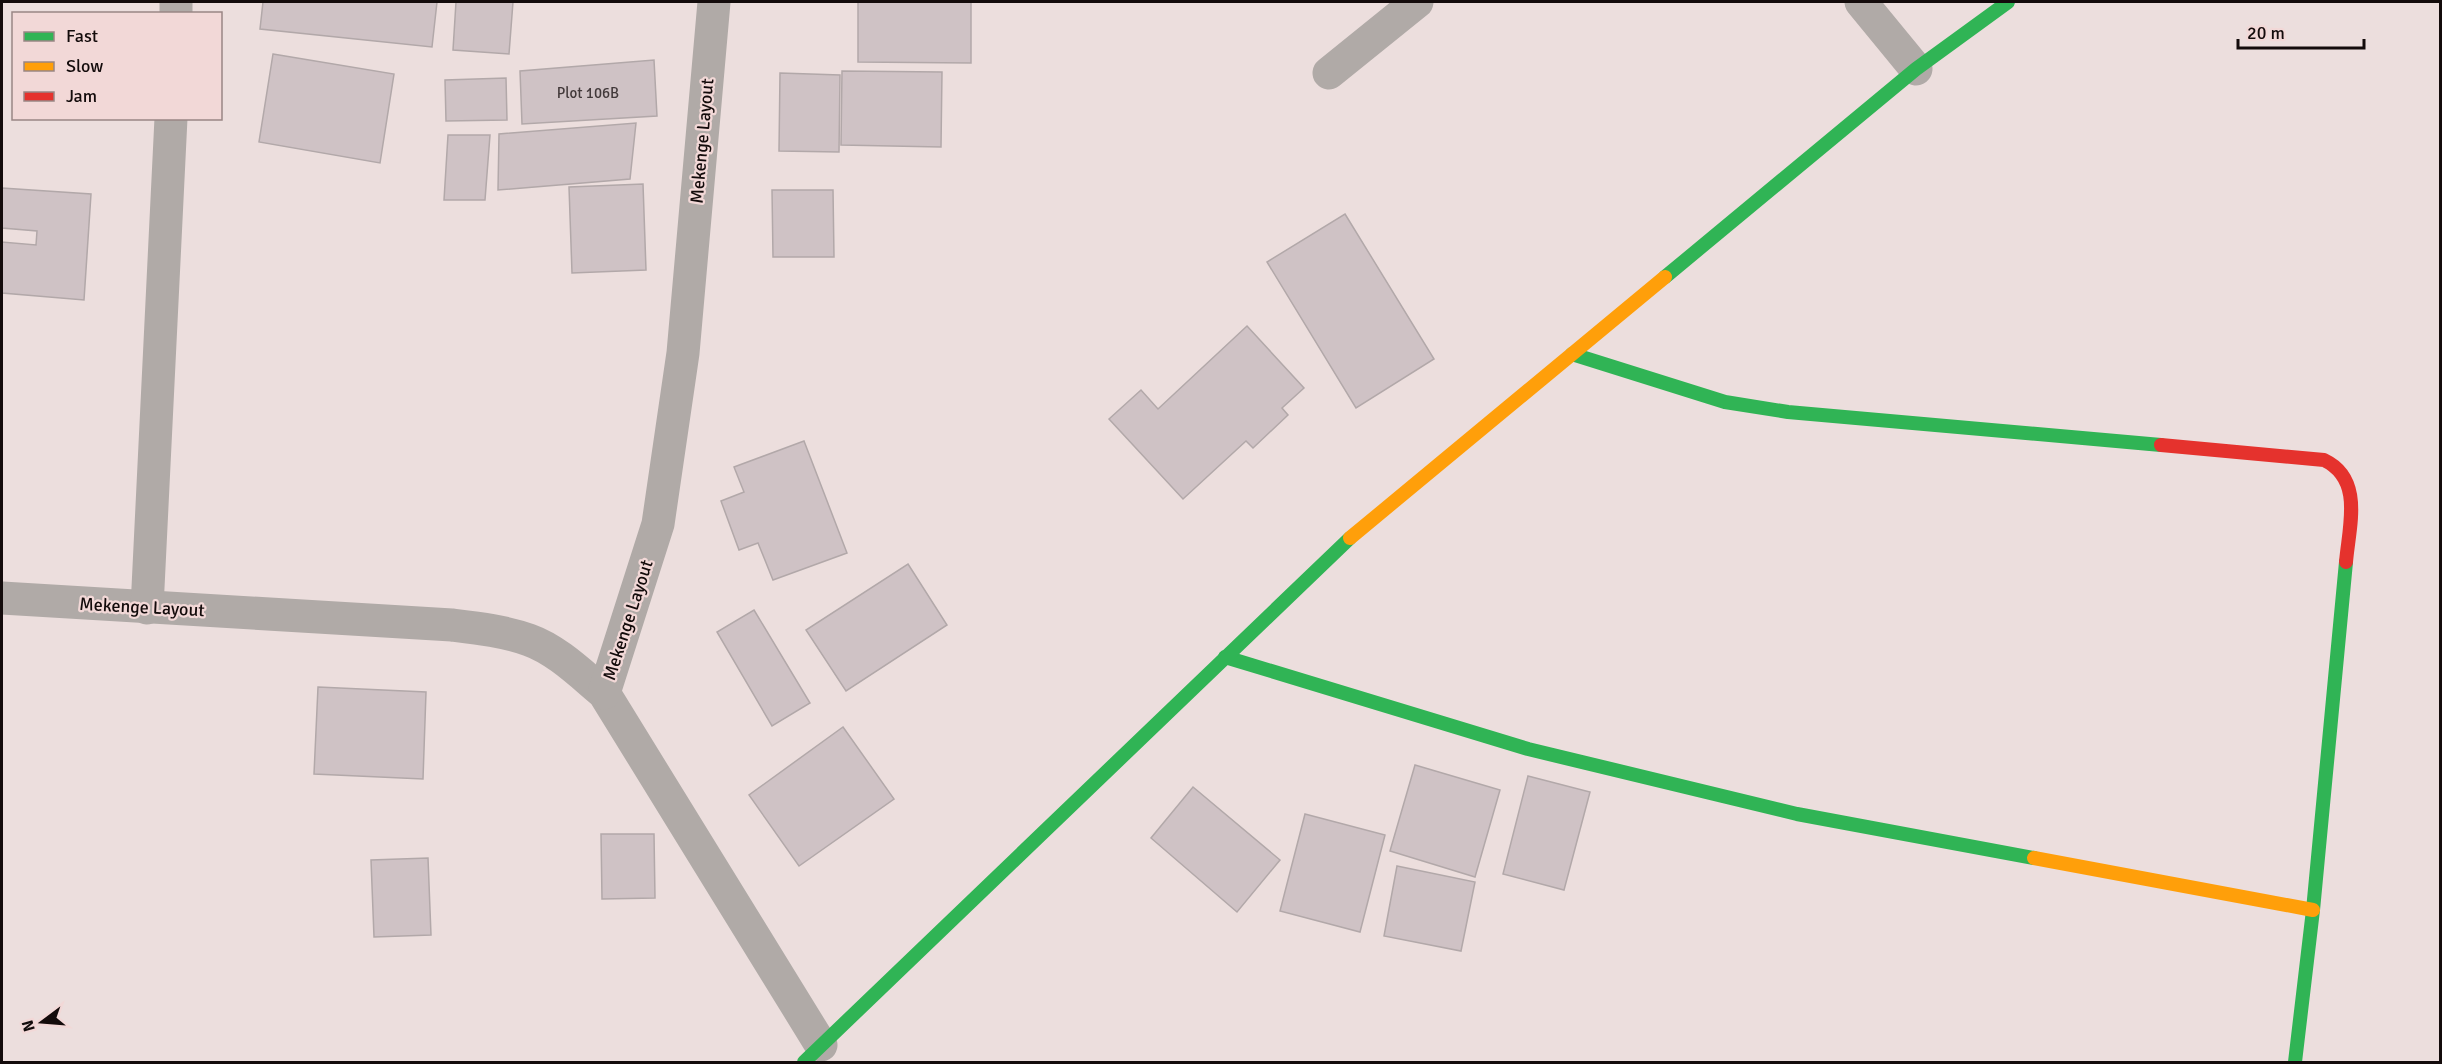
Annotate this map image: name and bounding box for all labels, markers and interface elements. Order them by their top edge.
legend [12,12,222,120]
scale bar [2238,12,2364,50]
text: 20 m [2247,22,2285,44]
text: Fast [66,25,98,47]
text: Slow [66,55,103,77]
street label: Mekenge Layout [686,78,718,204]
house number: Plot 106B [557,84,619,102]
text: Jam [66,85,97,107]
street label: Mekenge Layout [598,557,658,683]
street label: Mekenge Layout [79,593,205,621]
north arrow [12,992,72,1052]
text: N [17,1018,40,1034]

